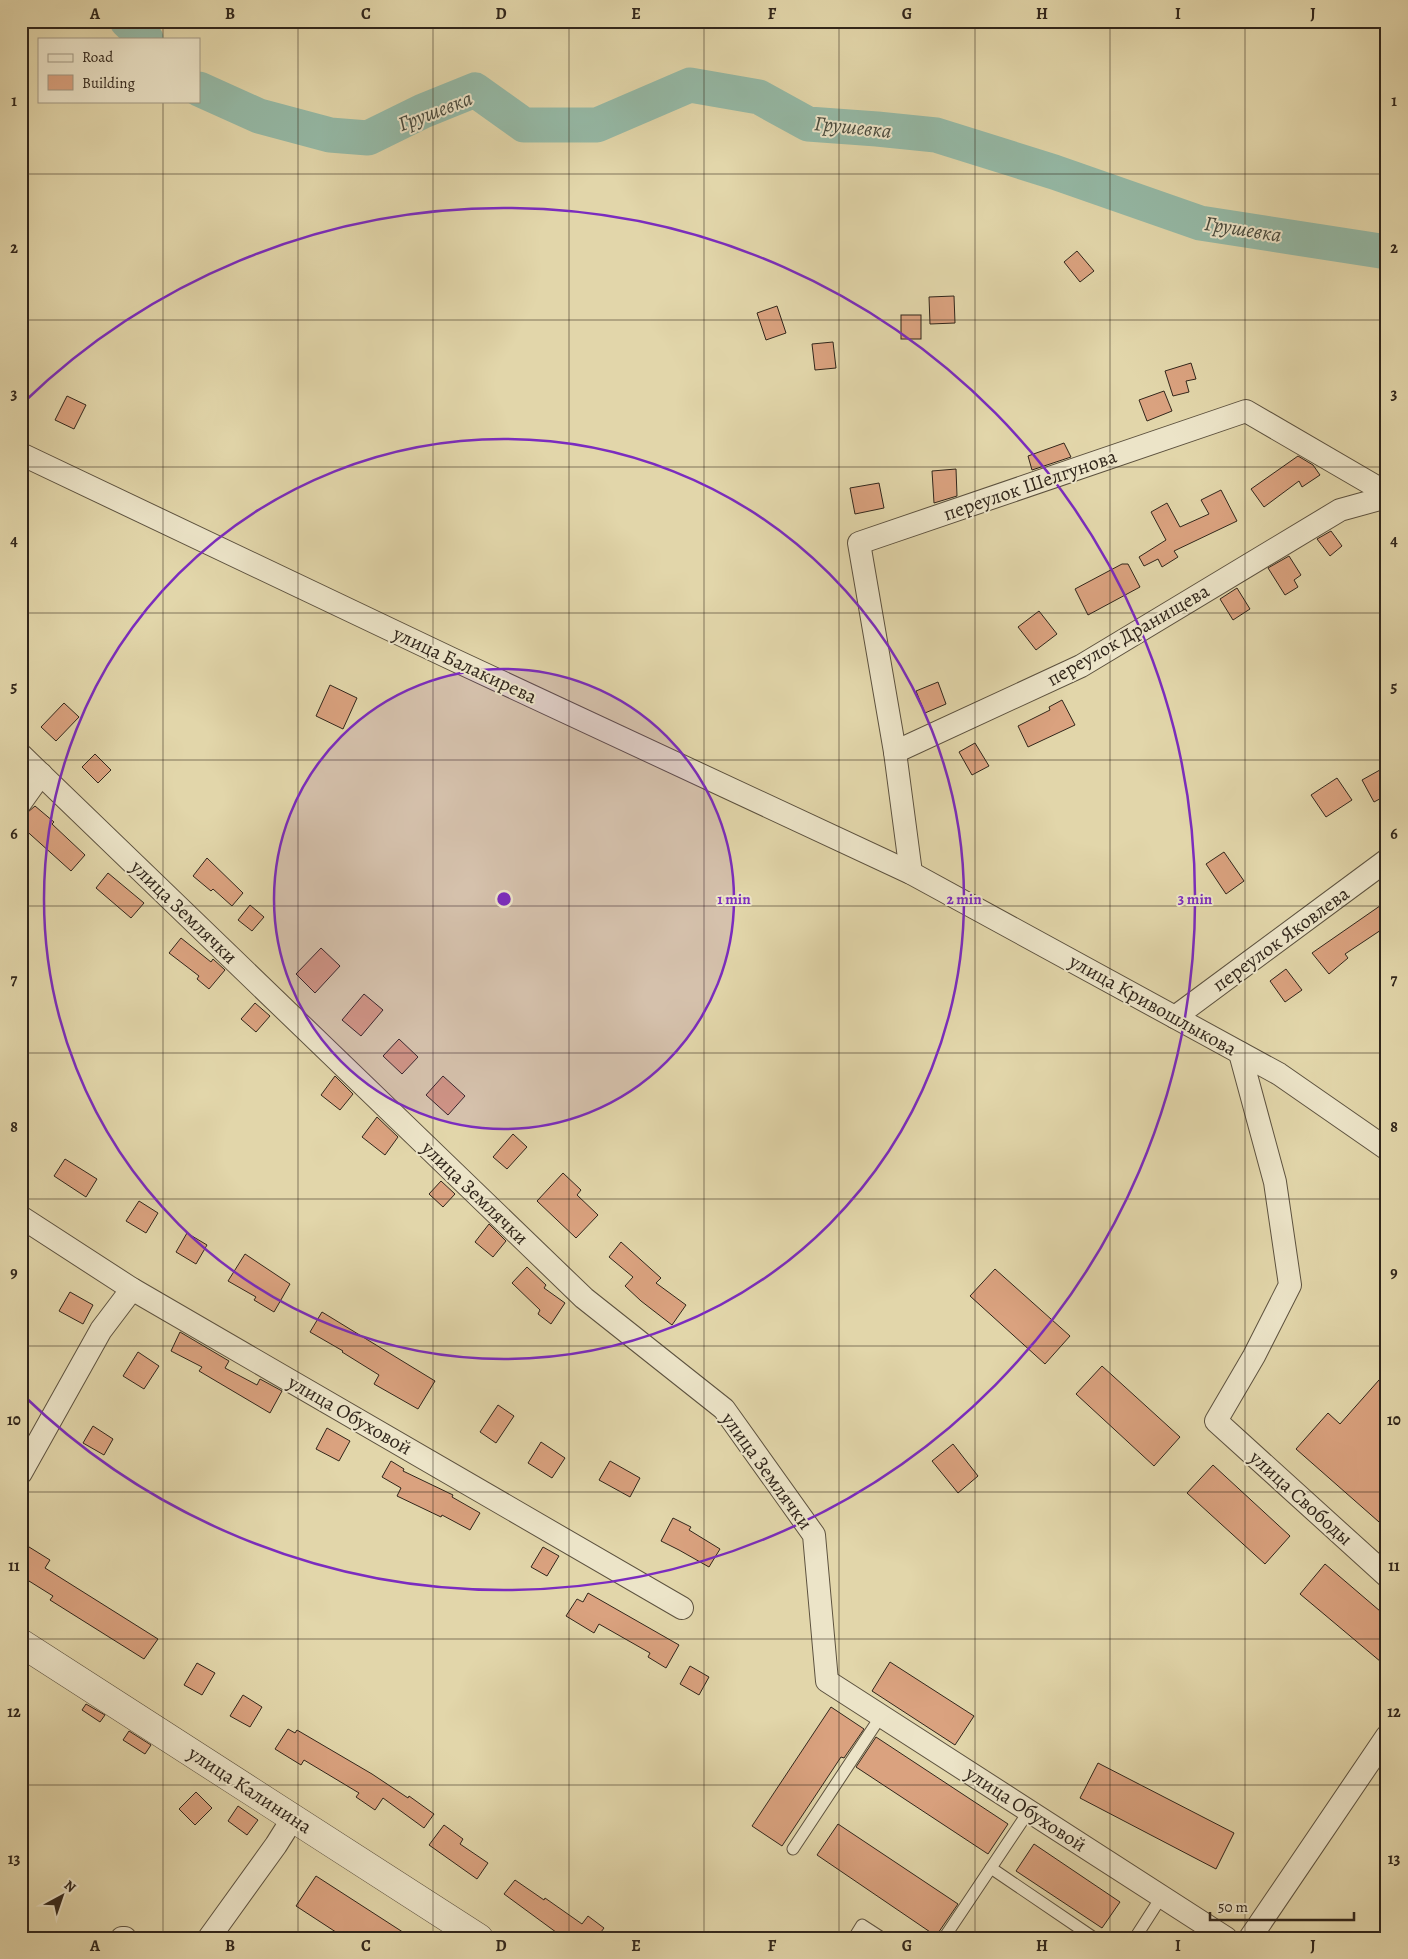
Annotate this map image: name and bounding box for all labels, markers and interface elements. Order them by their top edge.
text: A [89,3,101,25]
text: B [225,3,235,25]
text: C [361,3,371,25]
text: D [495,3,507,25]
text: E [631,3,641,25]
text: F [768,3,777,25]
text: G [902,3,912,25]
text: H [1036,3,1048,25]
text: I [1175,3,1181,25]
text: J [1310,3,1316,25]
legend [38,38,200,102]
text: Road [82,47,114,67]
text: Building [82,73,135,93]
water label: Грушевка [394,84,477,138]
text: 1 [11,90,17,112]
text: 1 [1391,90,1397,112]
water label: Грушевка [813,109,893,145]
water label: Грушевка [1202,209,1284,249]
text: 2 [10,237,18,259]
text: 2 [1390,237,1398,259]
text: 3 [11,383,18,405]
text: 3 [1391,383,1398,405]
street label: переулок Шелгунова [940,442,1121,527]
text: 4 [10,530,18,552]
text: 4 [1390,530,1398,552]
street label: переулок Дранищева [1042,577,1215,693]
street label: улица Балакирева [388,619,542,710]
text: 5 [11,676,18,698]
text: 5 [1391,676,1398,698]
text: 6 [10,823,18,845]
text: 6 [1390,823,1398,845]
street label: улица Землячки [124,853,243,970]
street label: переулок Яковлева [1207,880,1356,998]
text: 1 min [717,889,751,909]
text: 2 min [946,889,982,909]
text: 3 min [1178,889,1213,909]
centre of rings [495,890,513,908]
street label: улица Кривошлыкова [1063,947,1242,1063]
text: 7 [11,969,18,991]
text: 7 [1391,969,1398,991]
text: 8 [10,1116,18,1138]
text: 8 [1390,1116,1398,1138]
street label: улица Землячки [415,1134,534,1251]
text: 9 [10,1262,18,1284]
text: 9 [1390,1262,1398,1284]
street label: улица Обуховой [282,1368,417,1461]
street label: улица Землячки [715,1406,819,1535]
text: 10 [7,1409,21,1431]
text: 10 [1387,1409,1401,1431]
street label: улица Свободы [1243,1444,1359,1552]
text: 11 [8,1555,20,1577]
text: 11 [1388,1555,1400,1577]
text: 12 [7,1701,21,1723]
text: 12 [1387,1701,1401,1723]
street label: улица Калинина [182,1739,318,1841]
street label: улица Обуховой [960,1759,1092,1858]
text: 13 [8,1848,20,1870]
text: 13 [1388,1848,1400,1870]
north arrow [38,1872,88,1922]
text: N [60,1876,80,1897]
scale bar [1210,1889,1354,1921]
text: 50 m [1218,1897,1248,1917]
text: A [89,1935,101,1957]
text: B [225,1935,235,1957]
text: C [361,1935,371,1957]
text: D [495,1935,507,1957]
text: E [631,1935,641,1957]
text: F [768,1935,777,1957]
text: G [902,1935,912,1957]
text: H [1036,1935,1048,1957]
text: I [1175,1935,1181,1957]
text: J [1310,1935,1316,1957]

